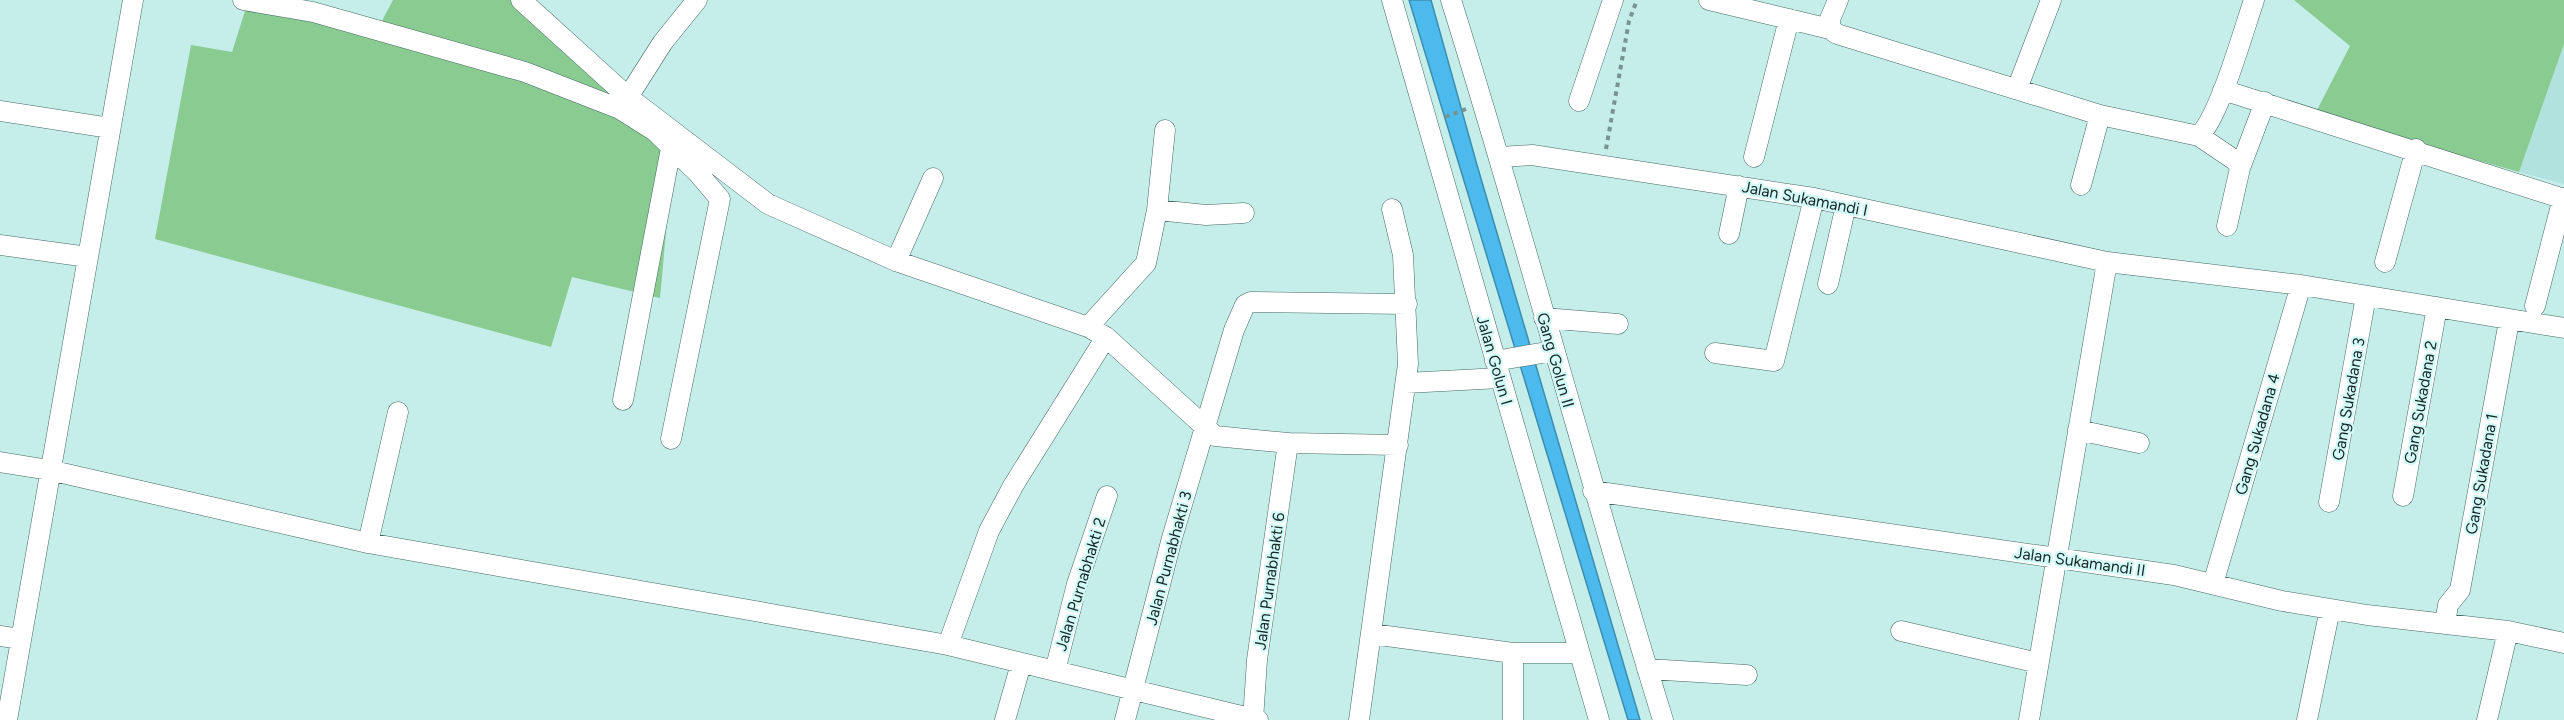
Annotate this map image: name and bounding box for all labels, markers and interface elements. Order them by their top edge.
street label: Jalan Sukamandi I [1740,177,1869,220]
street label: Gang Golun II [1533,310,1578,410]
street label: Jalan Golun I [1473,313,1516,407]
street label: Gang Sukadana 3 [2328,336,2369,462]
street label: Gang Sukadana 2 [2400,339,2441,465]
street label: Gang Sukadana 4 [2231,371,2284,497]
street label: Gang Sukadana 1 [2462,412,2501,536]
street label: Jalan Purnabhakti 3 [1141,489,1196,627]
street label: Jalan Purnabhakti 6 [1250,511,1289,651]
street label: Jalan Purnabhakti 2 [1051,515,1110,653]
street label: Jalan Sukamandi II [2013,543,2147,580]

